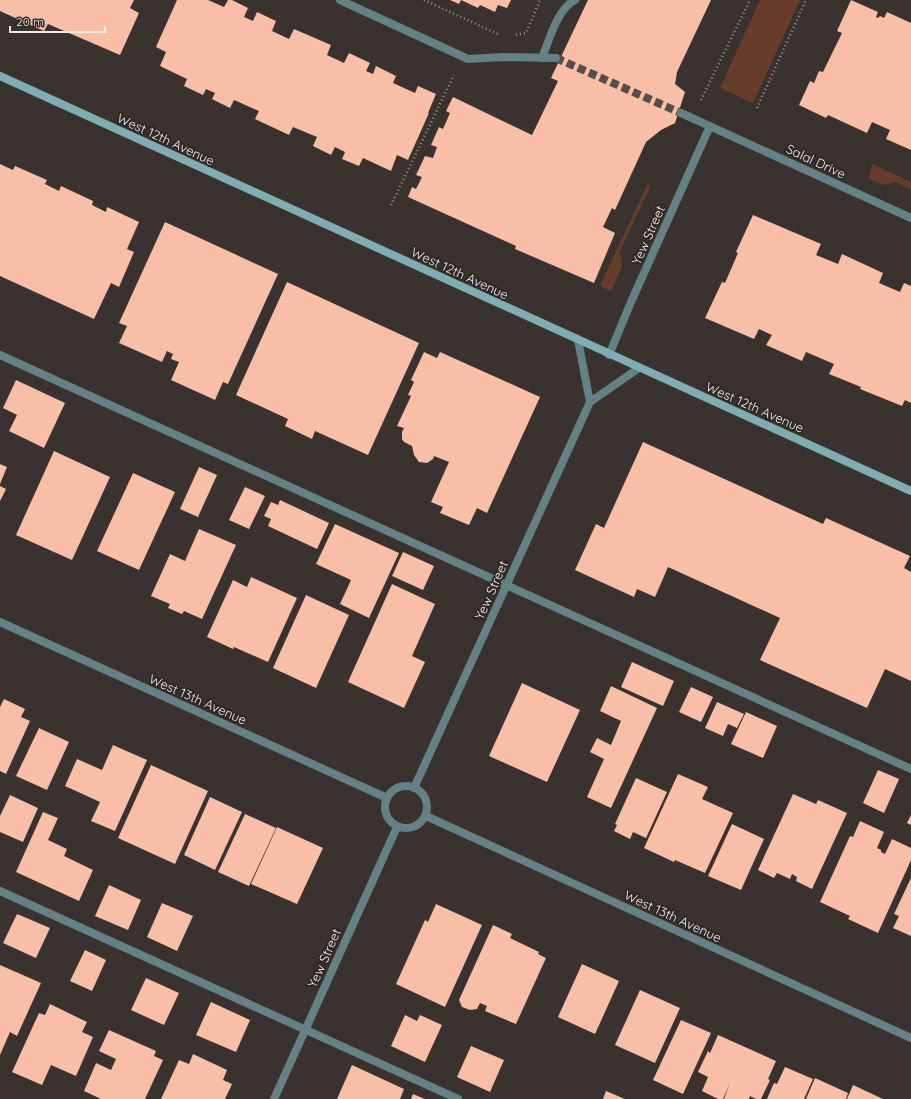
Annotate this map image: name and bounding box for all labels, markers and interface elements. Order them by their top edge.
scale bar [10,8,105,34]
text: 20 m [16,14,44,29]
street label: West 12th Avenue [115,109,217,169]
street label: Salal Drive [784,140,848,182]
street label: Yew Street [628,203,668,267]
street label: West 12th Avenue [409,243,511,303]
street label: West 12th Avenue [704,378,806,436]
street label: Yew Street [471,558,511,622]
street label: West 13th Avenue [147,670,249,728]
street label: West 13th Avenue [622,887,724,945]
street label: Yew Street [304,926,344,990]

